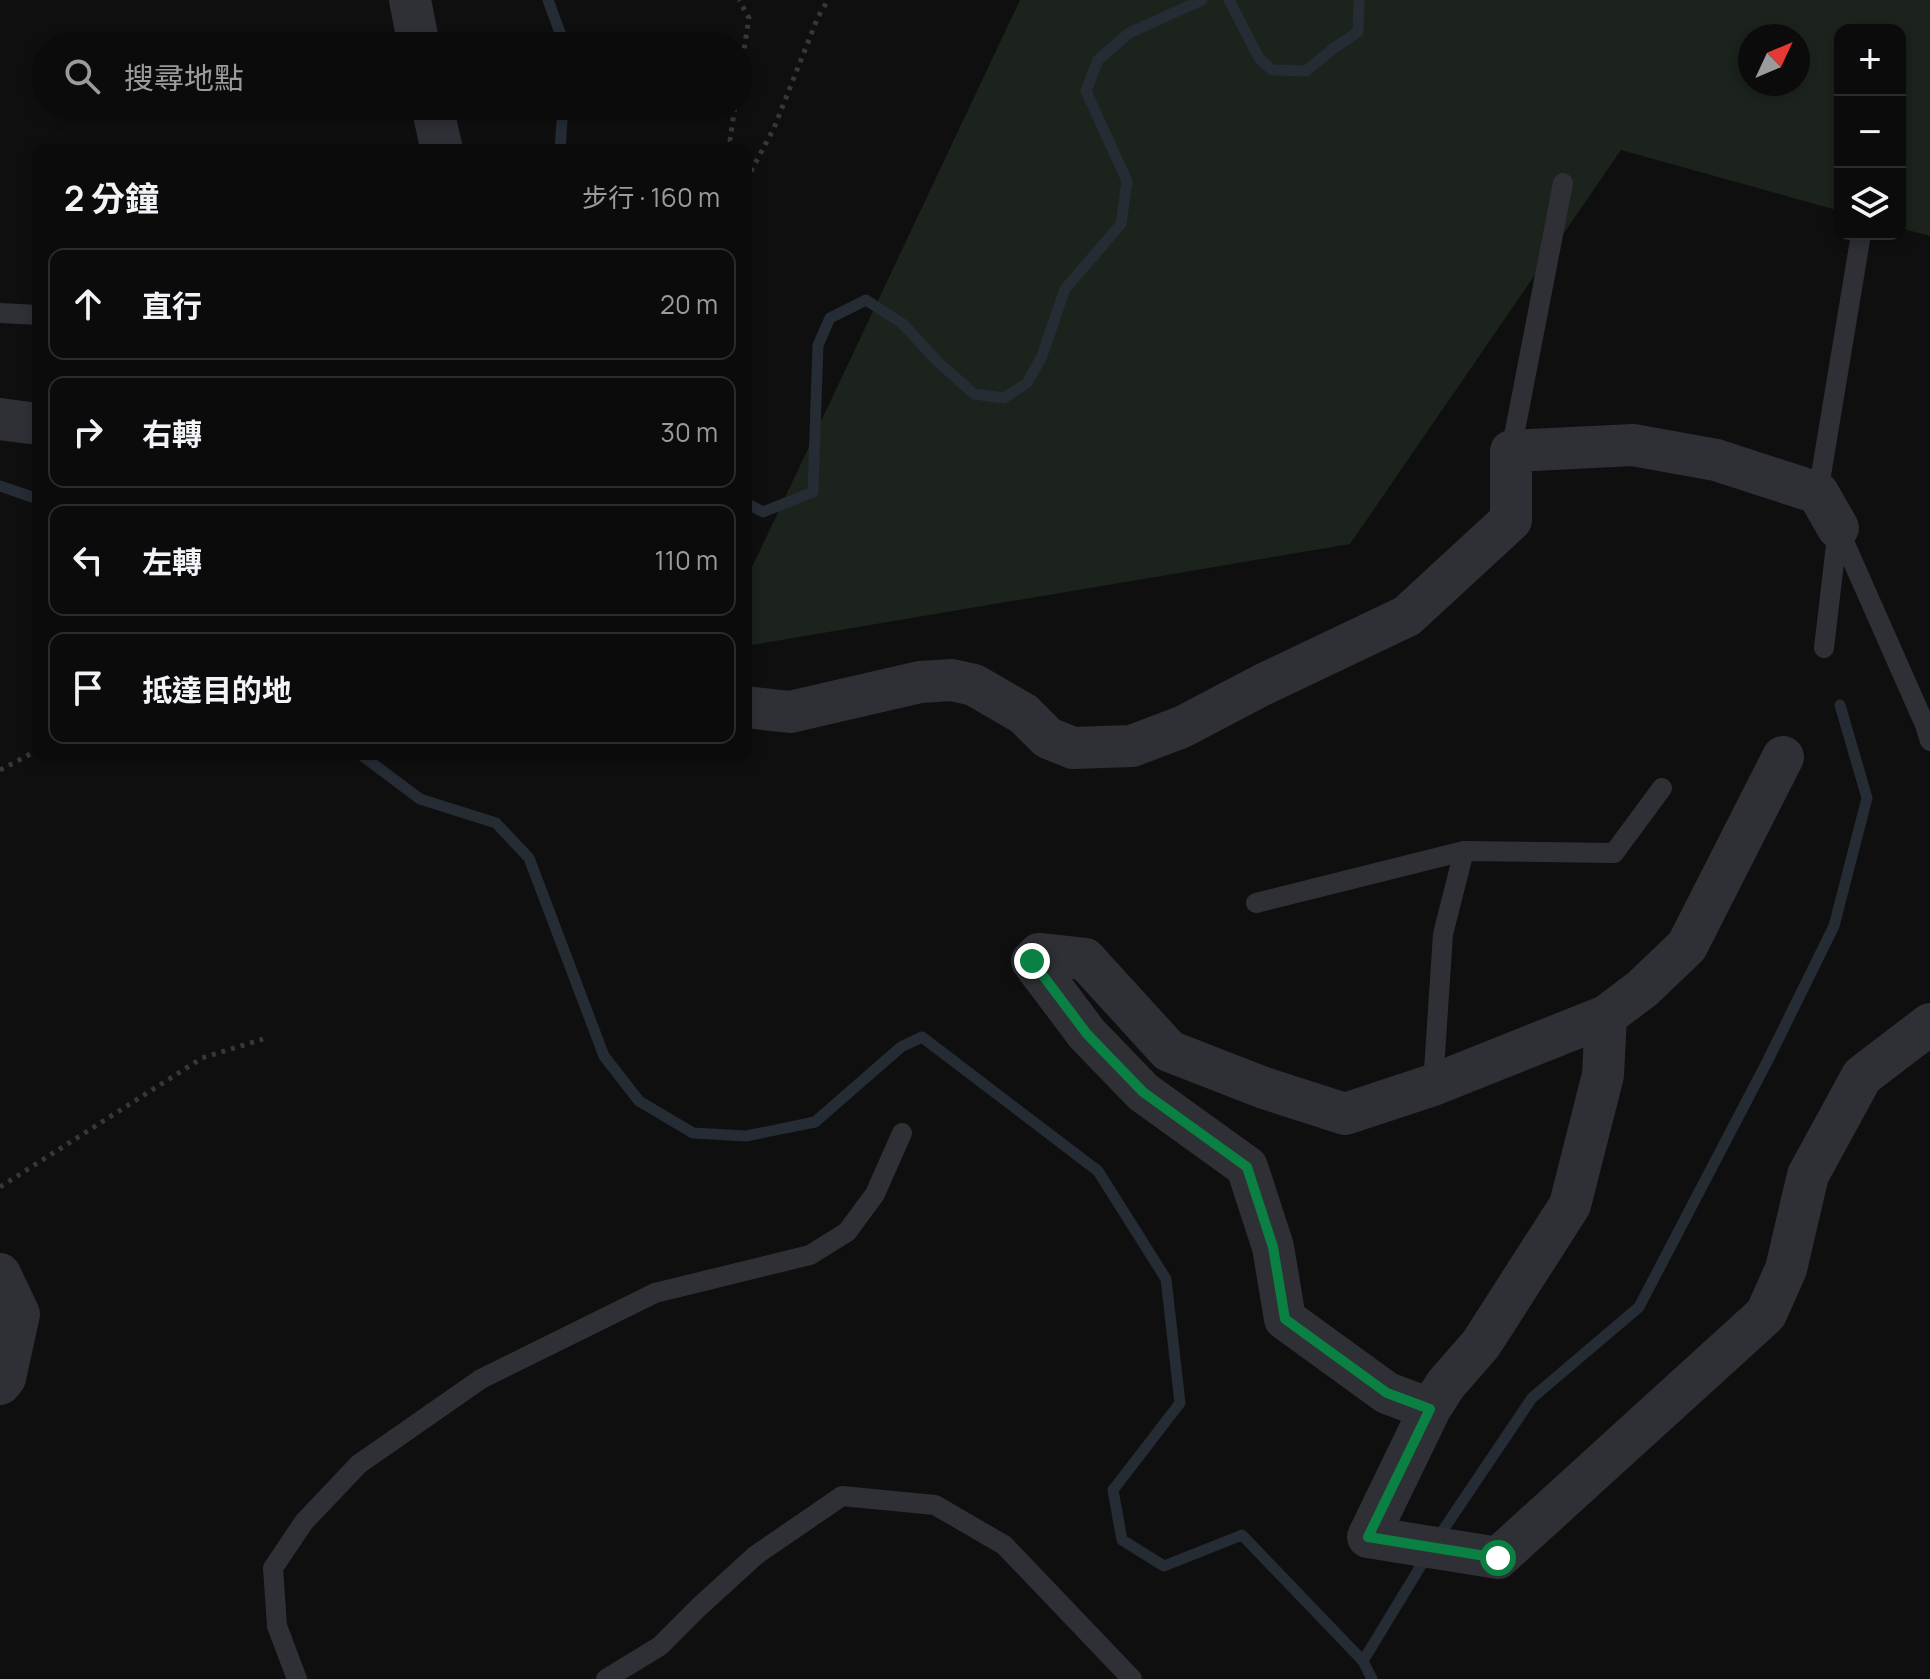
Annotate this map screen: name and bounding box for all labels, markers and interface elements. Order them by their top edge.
north arrow [1738,24,1810,96]
map controls [1834,24,1906,240]
button: + [1834,24,1906,96]
search box [32,32,752,120]
icon: search [60,54,104,98]
text: 搜尋地點 [124,57,244,98]
button: − [1834,96,1906,168]
button: layers [1834,168,1906,240]
text: 2 分鐘 [64,175,159,221]
text: 步行 · 160 m [582,179,720,215]
icon: ahead [66,282,110,326]
text: 直行 [142,285,202,326]
text: 20 m [660,286,718,322]
icon: right [66,410,110,454]
text: 右轉 [142,413,202,454]
text: 30 m [661,414,718,450]
icon: left [66,538,110,582]
text: 左轉 [142,541,202,582]
text: 110 m [655,542,718,578]
icon: arrive [66,666,110,710]
text: 抵達目的地 [142,669,292,710]
route end [1014,943,1050,979]
route start [1480,1540,1516,1576]

